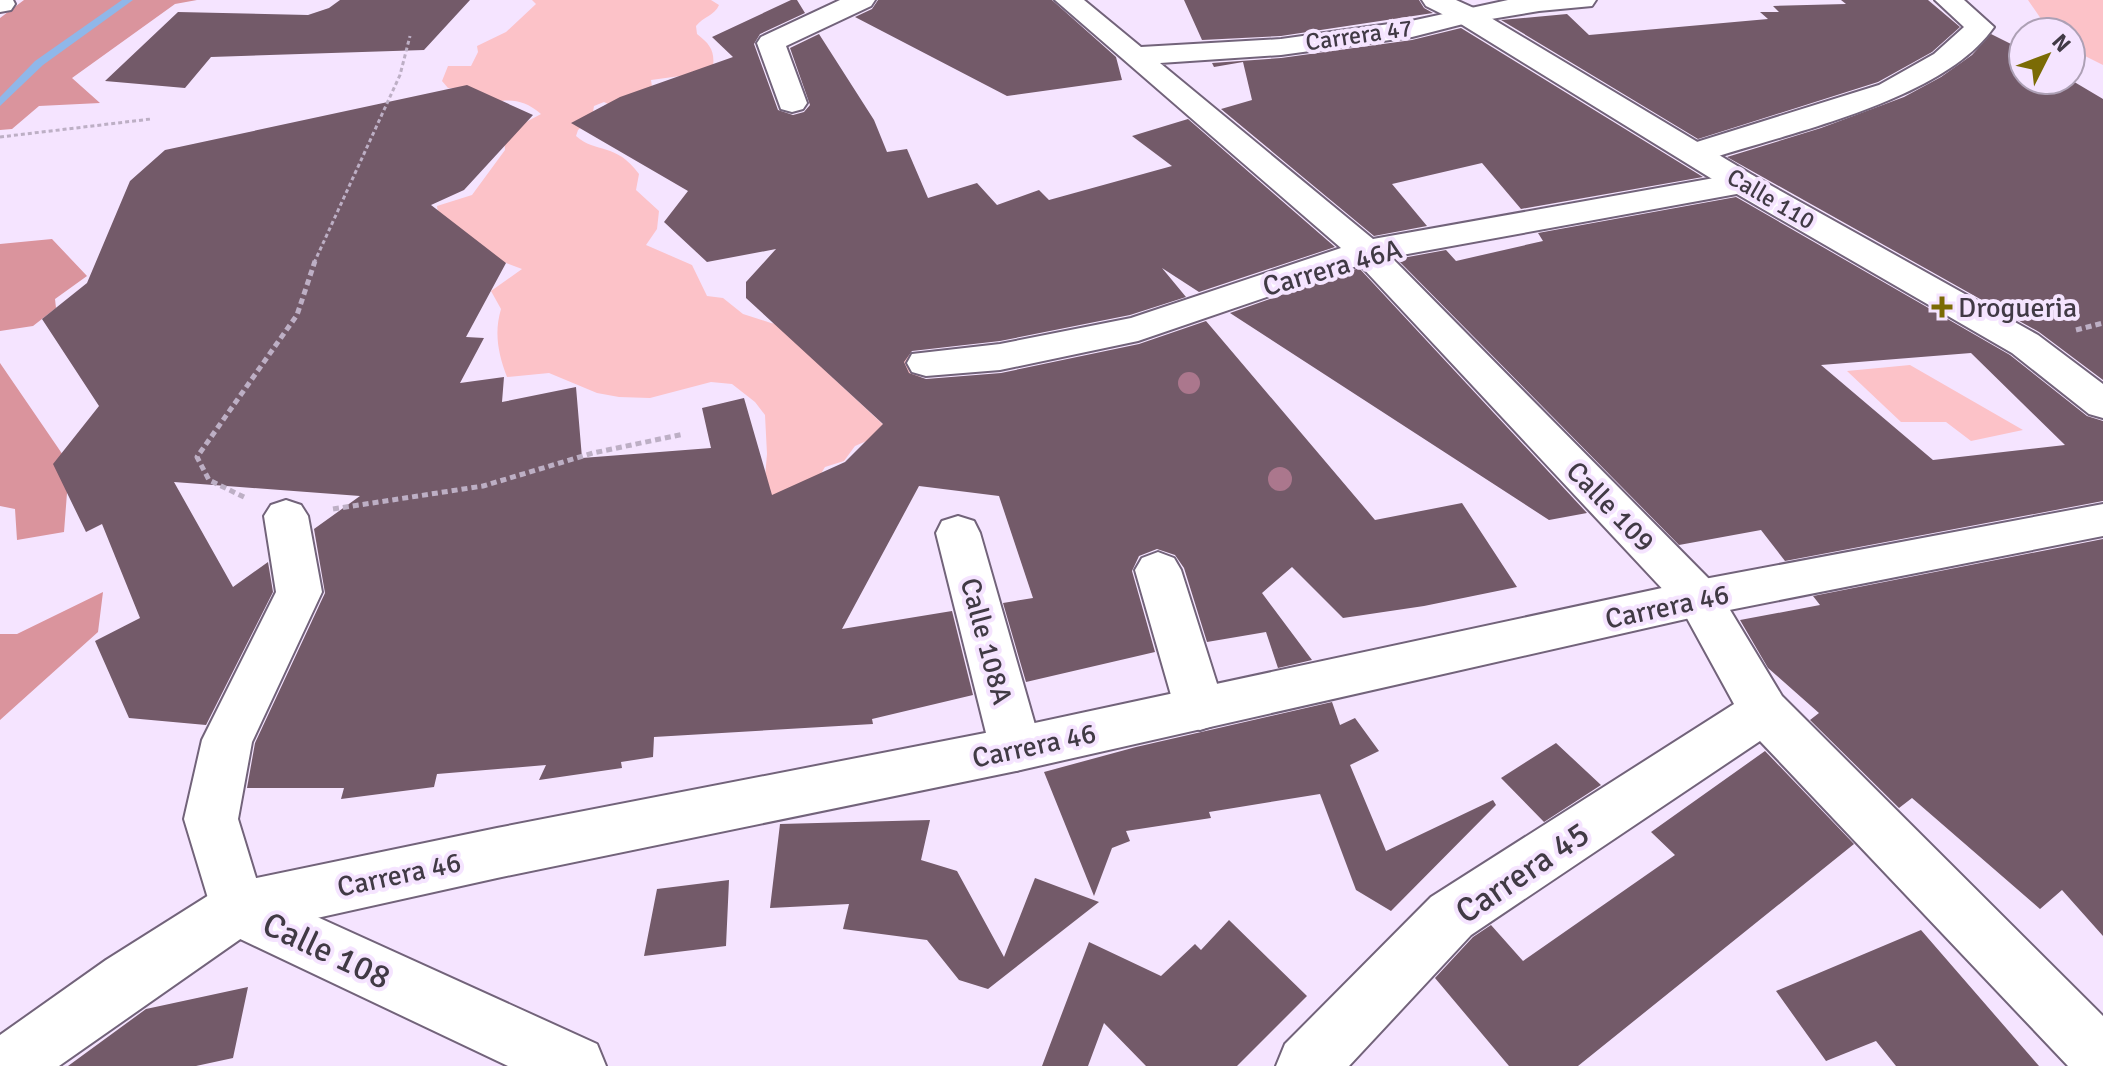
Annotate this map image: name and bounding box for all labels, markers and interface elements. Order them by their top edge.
street label: Carrera 47 [1304,13,1414,57]
north arrow [2007,16,2087,96]
text: N [2046,28,2077,58]
street label: Calle 110 [1722,162,1820,236]
street label: Carrera 46A [1259,232,1406,304]
place label: Drogueria [1958,291,2077,325]
marker: Drogueria [1933,298,1951,316]
street label: Calle 109 [1559,454,1662,559]
street label: Calle 108A [953,574,1019,708]
street label: Carrera 46 [1602,577,1732,637]
street label: Carrera 46 [969,716,1099,776]
street label: Carrera 45 [1448,813,1598,933]
street label: Carrera 46 [334,845,464,905]
street label: Calle 108 [256,903,397,999]

